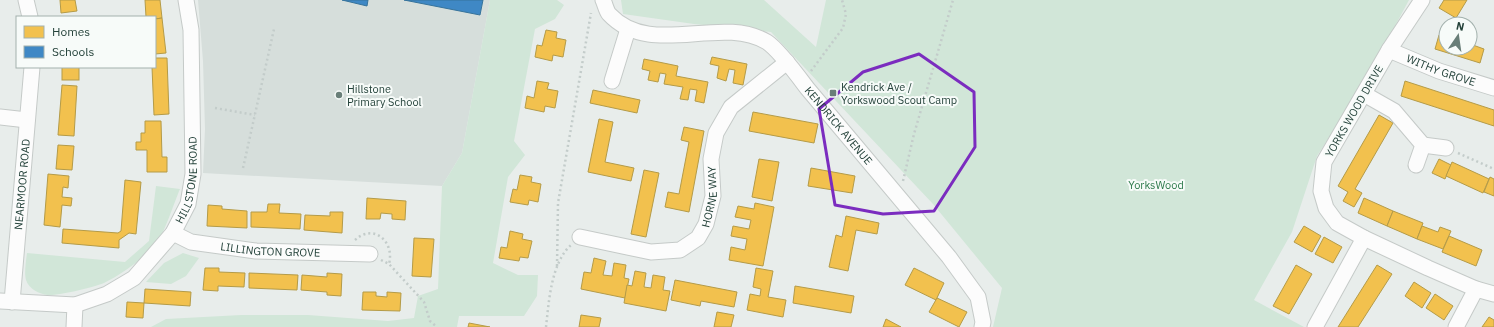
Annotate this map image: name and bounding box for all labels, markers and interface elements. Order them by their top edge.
legend [16,16,156,68]
north arrow [1438,16,1478,56]
text: N [1455,19,1466,34]
text: Homes [52,24,90,39]
text: Schools [52,44,95,59]
street label: WITHY GROVE [1404,51,1478,89]
street label: YORKS WOOD DRIVE [1322,62,1386,160]
place label: Kendrick Ave / Yorkswood Scout Camp [841,80,957,107]
place label: Hillstone Primary School [347,82,422,109]
street label: KENDRICK AVENUE [802,84,875,168]
marker: Kendrick Ave / Yorkswood Scout Camp [828,88,838,98]
marker: Hillstone Primary School [334,90,344,100]
street label: HILLSTONE ROAD [172,136,200,226]
street label: NEARMOOR ROAD [11,138,33,231]
street label: HORNE WAY [698,165,720,229]
park label: YorksWood [1128,178,1184,192]
street label: LILLINGTON GROVE [220,239,320,260]

